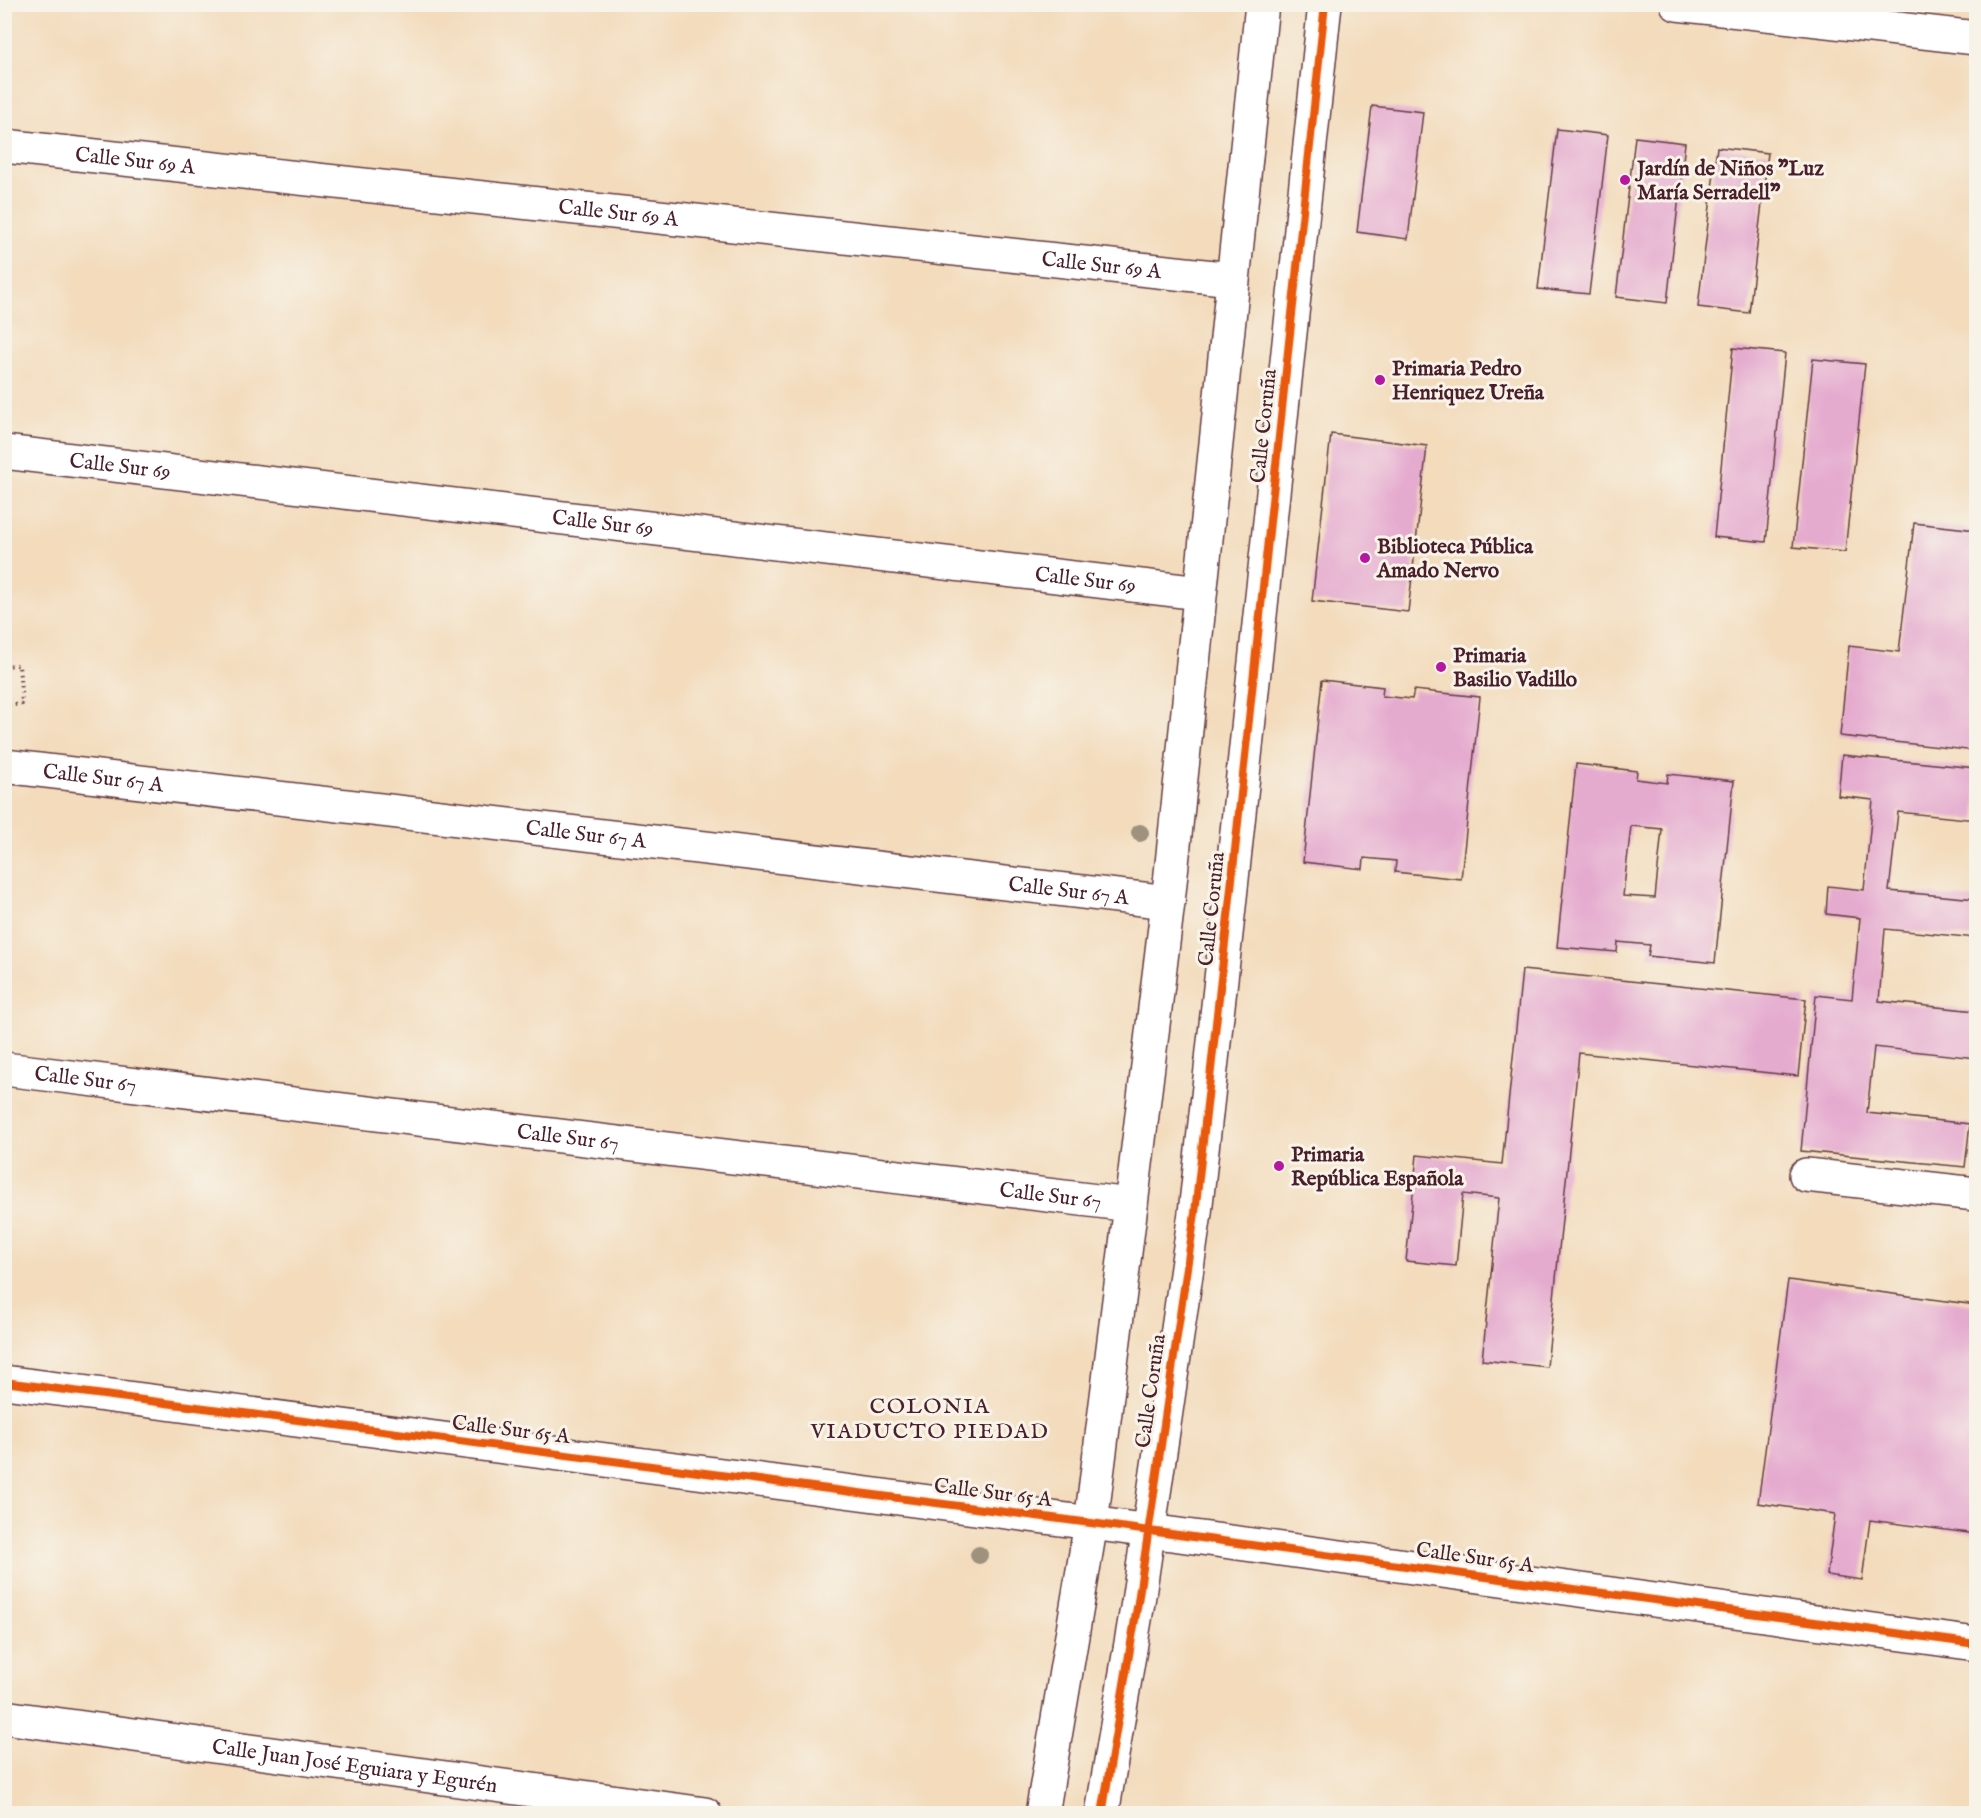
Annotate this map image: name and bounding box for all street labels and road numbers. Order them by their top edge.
street label: Calle Sur 69 A [74,142,197,182]
street label: Calle Sur 69 A [557,194,680,234]
street label: Calle Sur 69 A [1040,246,1164,286]
street label: Calle Coruña [1245,367,1284,485]
street label: Calle Sur 69 [68,448,172,487]
street label: Calle Sur 69 [551,505,655,543]
street label: Calle Sur 69 [1033,562,1137,600]
street label: Calle Sur 67 A [41,759,166,800]
street label: Calle Sur 67 A [524,815,648,856]
street label: Calle Coruña [1193,850,1232,968]
street label: Calle Sur 67 A [1007,871,1131,912]
street label: Calle Sur 67 [33,1061,138,1100]
street label: Calle Sur 67 [515,1119,620,1158]
street label: Calle Sur 67 [998,1177,1103,1216]
street label: Calle Coruña [1130,1332,1173,1450]
street label: Calle Sur 65 A [450,1410,572,1451]
street label: Calle Sur 65 A [932,1473,1054,1514]
street label: Calle Sur 65 A [1414,1537,1536,1580]
street label: Calle Juan José Eguiara y Egurén [210,1734,499,1800]

